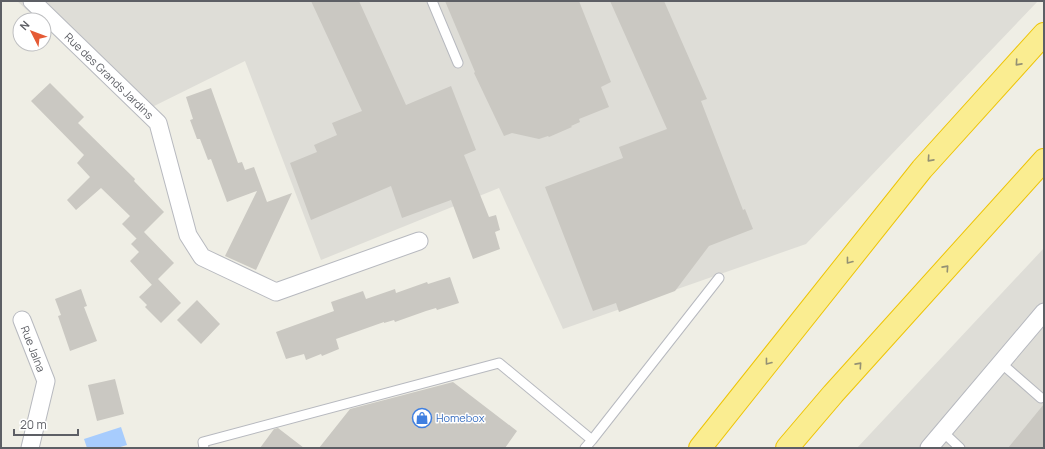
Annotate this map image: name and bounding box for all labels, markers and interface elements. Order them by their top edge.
north arrow [12,12,52,52]
text: N [16,17,32,33]
street label: Rue des Grands Jardins [62,29,157,122]
one-way arrow [1015,58,1022,66]
one-way arrow [928,155,935,162]
one-way arrow [846,256,853,263]
one-way arrow [942,265,949,273]
street label: Rue Jalna [18,323,49,374]
one-way arrow [765,358,772,365]
one-way arrow [855,362,862,370]
shop icon: Homebox [411,407,433,429]
place label: Homebox [436,410,485,425]
scale bar [14,411,78,437]
text: 20 m [20,416,47,433]

